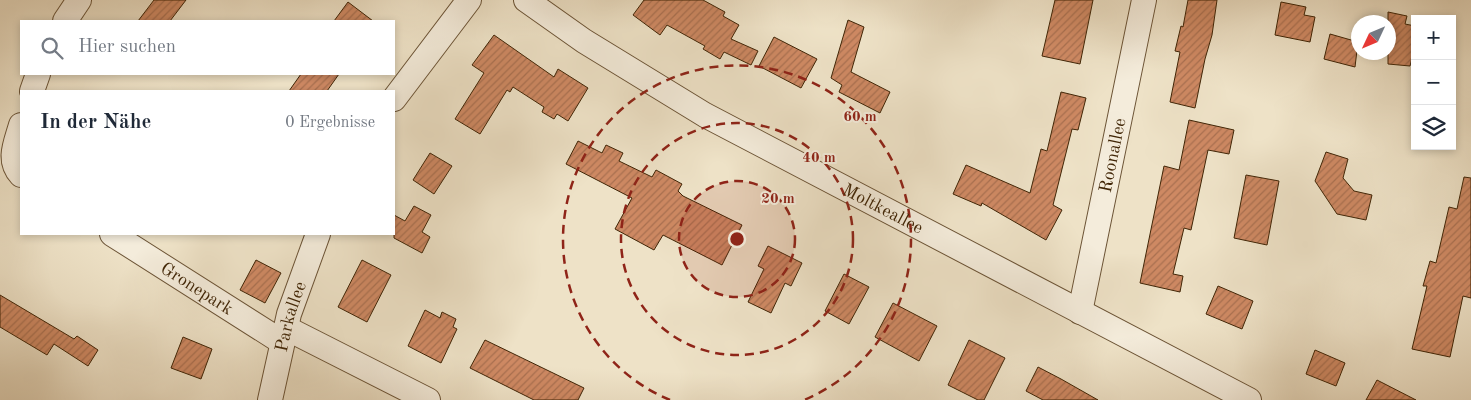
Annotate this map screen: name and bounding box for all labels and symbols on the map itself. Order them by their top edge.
north arrow [1351,15,1396,60]
text: 60 m [843,110,877,125]
street label: Roonallee [1097,117,1130,194]
text: 40 m [802,151,836,166]
street label: Moltkeallee [840,181,926,238]
text: 20 m [761,192,795,207]
centre of rings [728,230,746,248]
street label: Gronepark [157,259,236,319]
street label: Parkallee [273,279,310,354]

